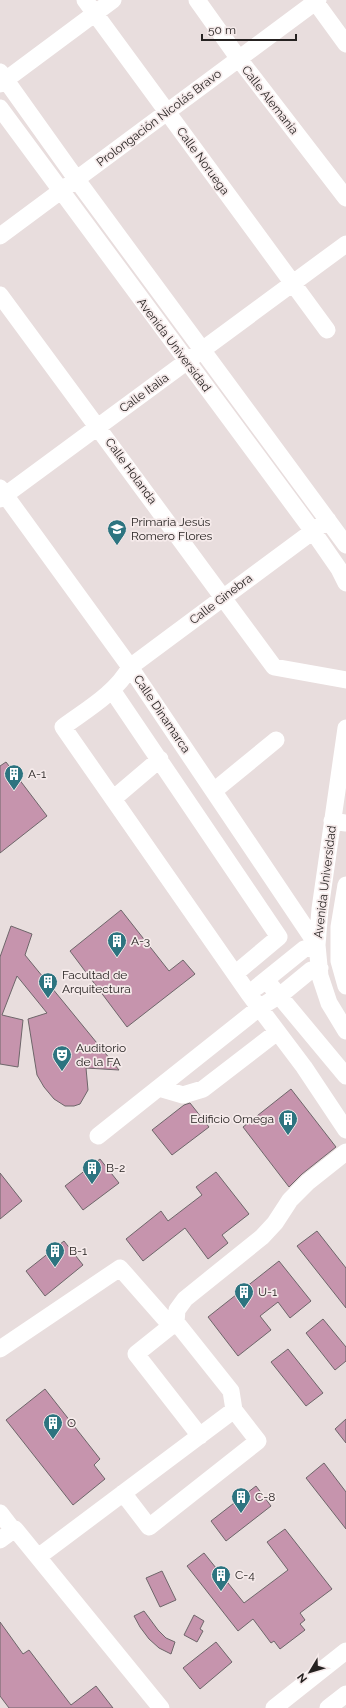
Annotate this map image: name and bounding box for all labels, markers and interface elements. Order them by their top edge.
scale bar [202,16,296,42]
text: 50 m [208,23,236,37]
street label: Calle Alemania [239,63,301,137]
street label: Prolongación Nicolás Bravo [94,67,224,169]
street label: Calle Noruega [174,124,232,198]
street label: Avenida Universidad [134,295,214,395]
street label: Calle Italia [117,370,171,416]
street label: Calle Holanda [102,435,160,507]
place label: Primaria Jesús Romero Flores [131,515,213,543]
school or university icon: Primaria Jesús Romero Flores [106,518,128,546]
street label: Calle Ginebra [187,571,255,627]
street label: Calle Dinamarca [131,672,193,756]
building icon: A-1 [3,763,25,791]
place label: A-1 [28,767,46,781]
street label: Avenida Universidad [311,825,339,939]
building icon: A-3 [106,930,128,958]
place label: A-3 [131,934,150,948]
place label: Facultad de Arquitectura [62,968,131,996]
building icon: Facultad de Arquitectura [37,971,59,999]
place label: Auditorio de la FA [76,1041,126,1069]
theatre icon: Auditorio de la FA [51,1044,73,1072]
building icon: Edificio Omega [277,1108,299,1136]
place label: Edificio Omega [190,1112,274,1126]
building icon: B-2 [81,1157,103,1185]
place label: B-2 [106,1161,125,1175]
building icon: B-1 [44,1240,66,1268]
place label: B-1 [69,1244,87,1258]
building icon: U-1 [233,1281,255,1309]
place label: U-1 [258,1285,277,1299]
building icon: O [42,1412,64,1440]
place label: O [67,1416,76,1430]
building icon: C-8 [230,1486,252,1514]
place label: C-8 [255,1490,275,1504]
building icon: C-4 [210,1564,232,1592]
place label: C-4 [235,1568,255,1582]
north arrow [290,1652,330,1692]
text: N [295,1671,310,1685]

